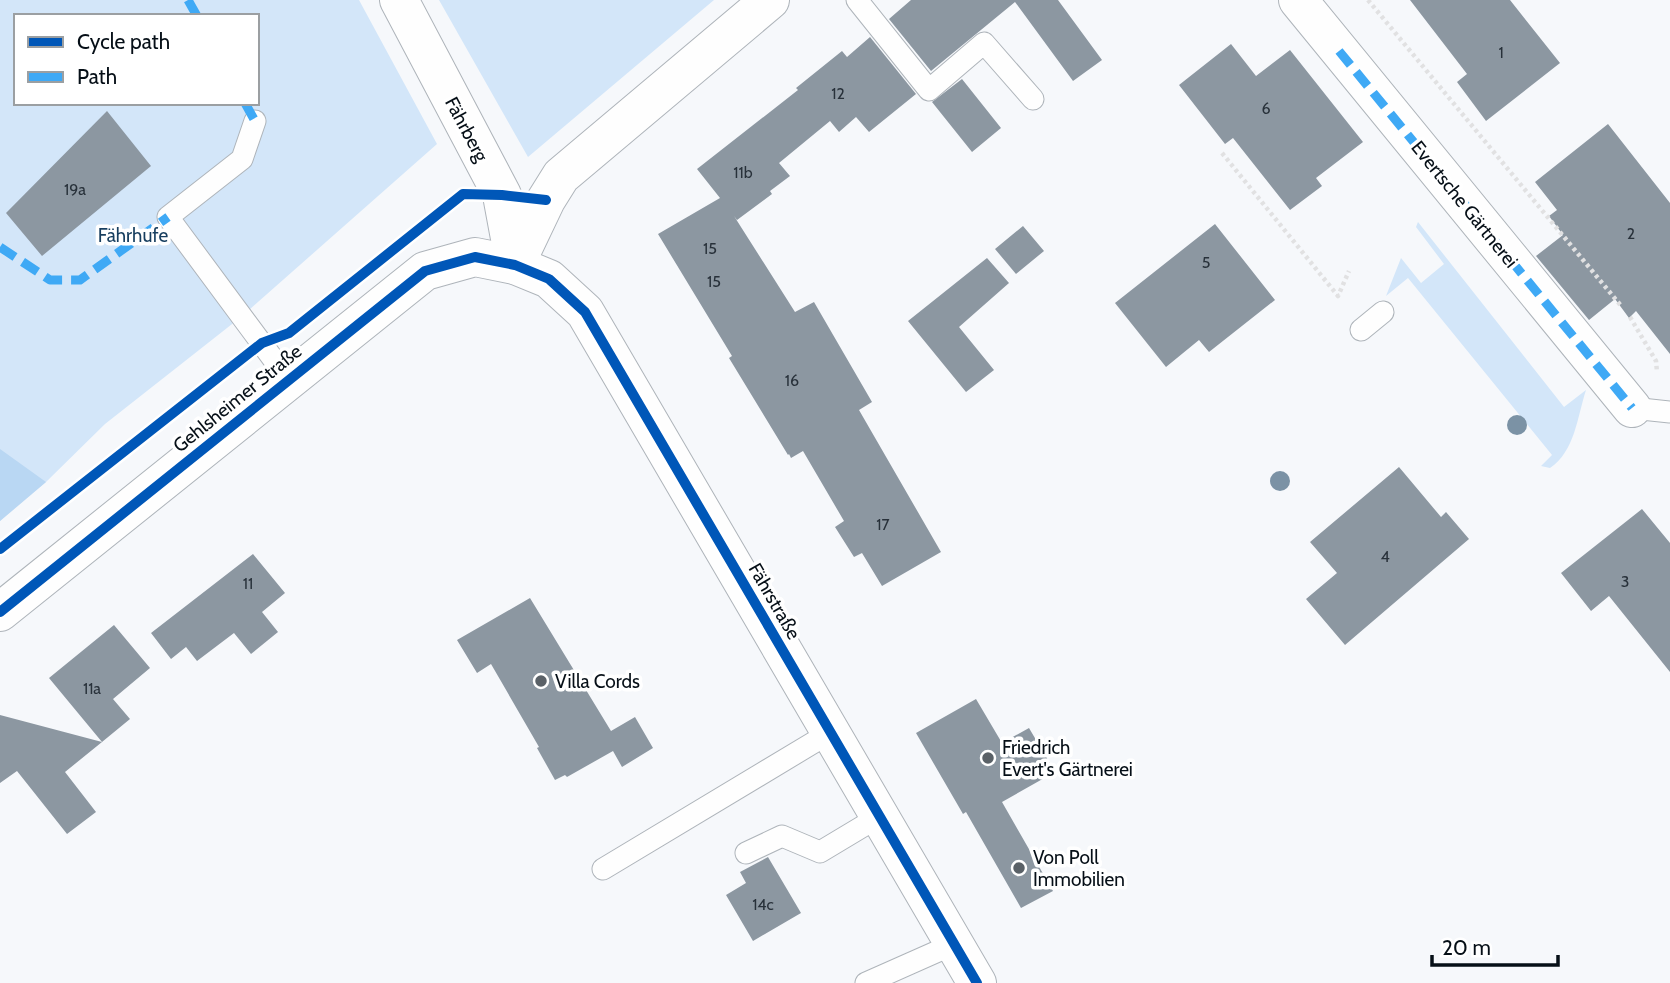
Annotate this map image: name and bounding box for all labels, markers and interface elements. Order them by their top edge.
legend [14,14,259,105]
text: Cycle path [77,29,170,54]
house number: 1 [1498,43,1504,62]
text: Path [77,64,117,89]
house number: 12 [831,84,845,103]
street label: Fährberg [440,93,493,166]
house number: 6 [1261,99,1271,118]
street label: Evertsche Gärtnerei [1406,136,1523,272]
house number: 11b [733,163,753,182]
house number: 19a [64,180,86,199]
park label: Fährhufe [98,224,168,247]
house number: 2 [1627,224,1635,243]
house number: 15 [703,239,717,258]
house number: 5 [1202,253,1210,272]
house number: 15 [707,272,721,291]
street label: Gehlsheimer Straße [168,339,306,457]
house number: 16 [785,371,799,390]
house number: 17 [876,515,890,534]
house number: 4 [1380,547,1390,566]
street label: Fährstraße [744,559,806,644]
house number: 3 [1621,572,1629,591]
house number: 11 [243,574,253,593]
place label: Villa Cords [555,670,640,693]
marker: Villa Cords [533,673,549,689]
house number: 11a [83,679,101,698]
place label: Friedrich Evert's Gärtnerei [1002,736,1133,781]
marker: Friedrich Evert's Gärtnerei [980,750,996,766]
place label: Von Poll Immobilien [1033,846,1125,891]
marker: Von Poll Immobilien [1011,860,1027,876]
house number: 14c [752,895,774,914]
scale bar [1432,923,1558,967]
text: 20 m [1442,935,1491,960]

